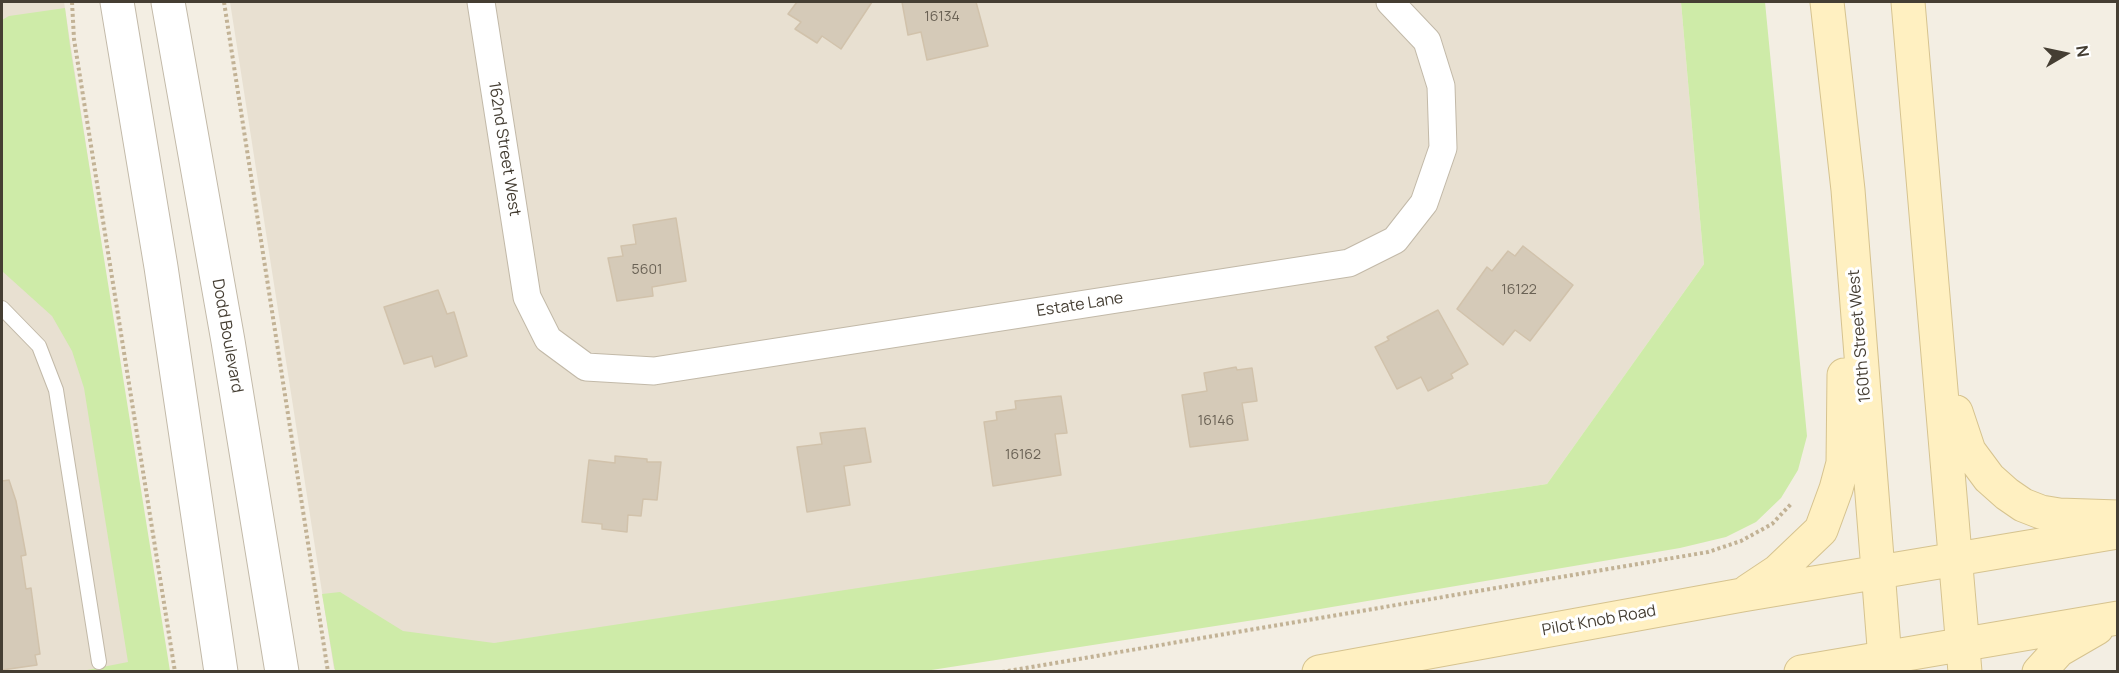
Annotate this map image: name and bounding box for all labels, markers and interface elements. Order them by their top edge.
house number: 16134 [924,9,960,25]
north arrow [2035,24,2095,84]
text: N [2071,44,2095,59]
street label: 162nd Street West [484,80,524,218]
house number: 5601 [632,262,662,278]
street label: 160th Street West [1845,269,1875,403]
street label: Dodd Boulevard [208,277,246,395]
house number: 16122 [1501,282,1537,298]
street label: Estate Lane [1035,289,1125,321]
house number: 16146 [1198,413,1234,429]
house number: 16162 [1005,447,1041,463]
street label: Pilot Knob Road [1541,602,1657,640]

